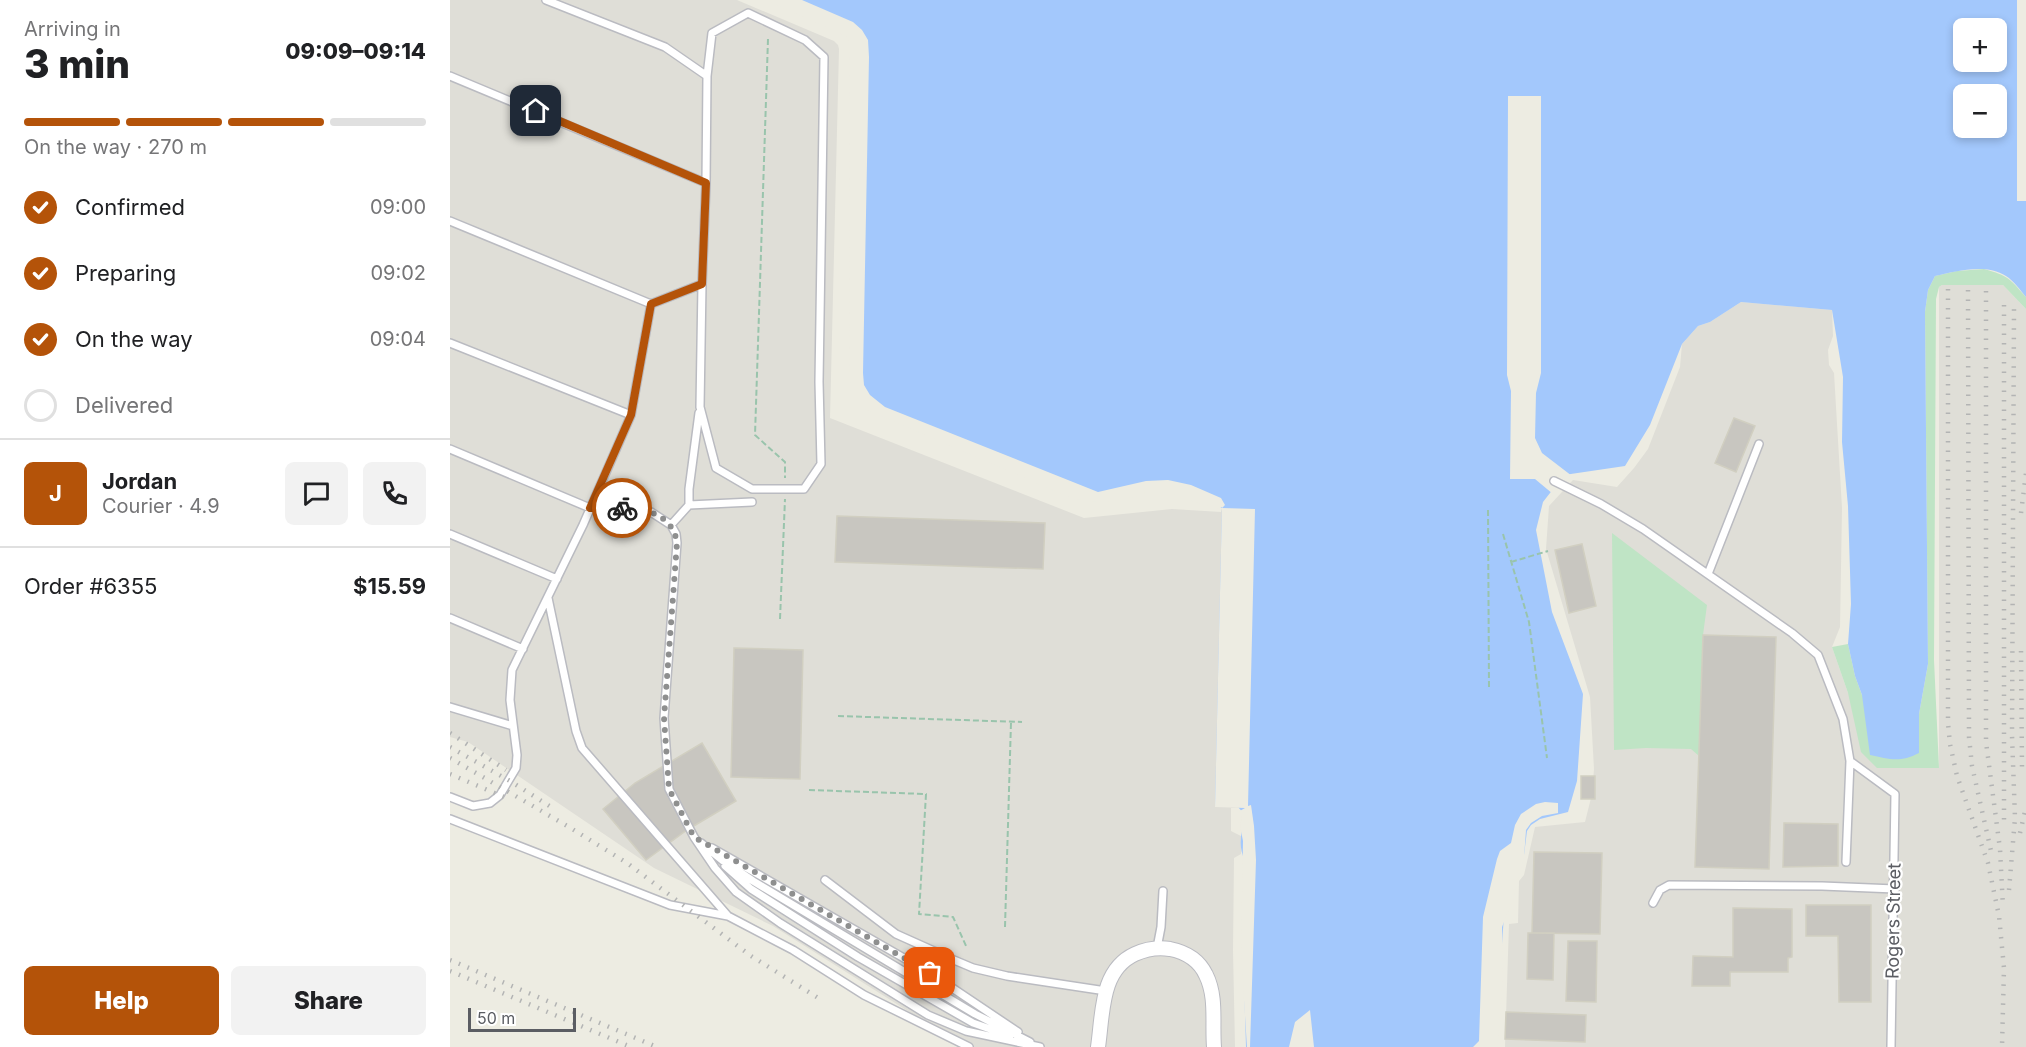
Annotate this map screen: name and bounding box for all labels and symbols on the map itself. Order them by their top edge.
pin [510,85,561,136]
courier [592,478,652,538]
street label: Rogers Street [1881,863,1905,979]
pin [904,947,955,998]
scale bar [468,1005,576,1032]

